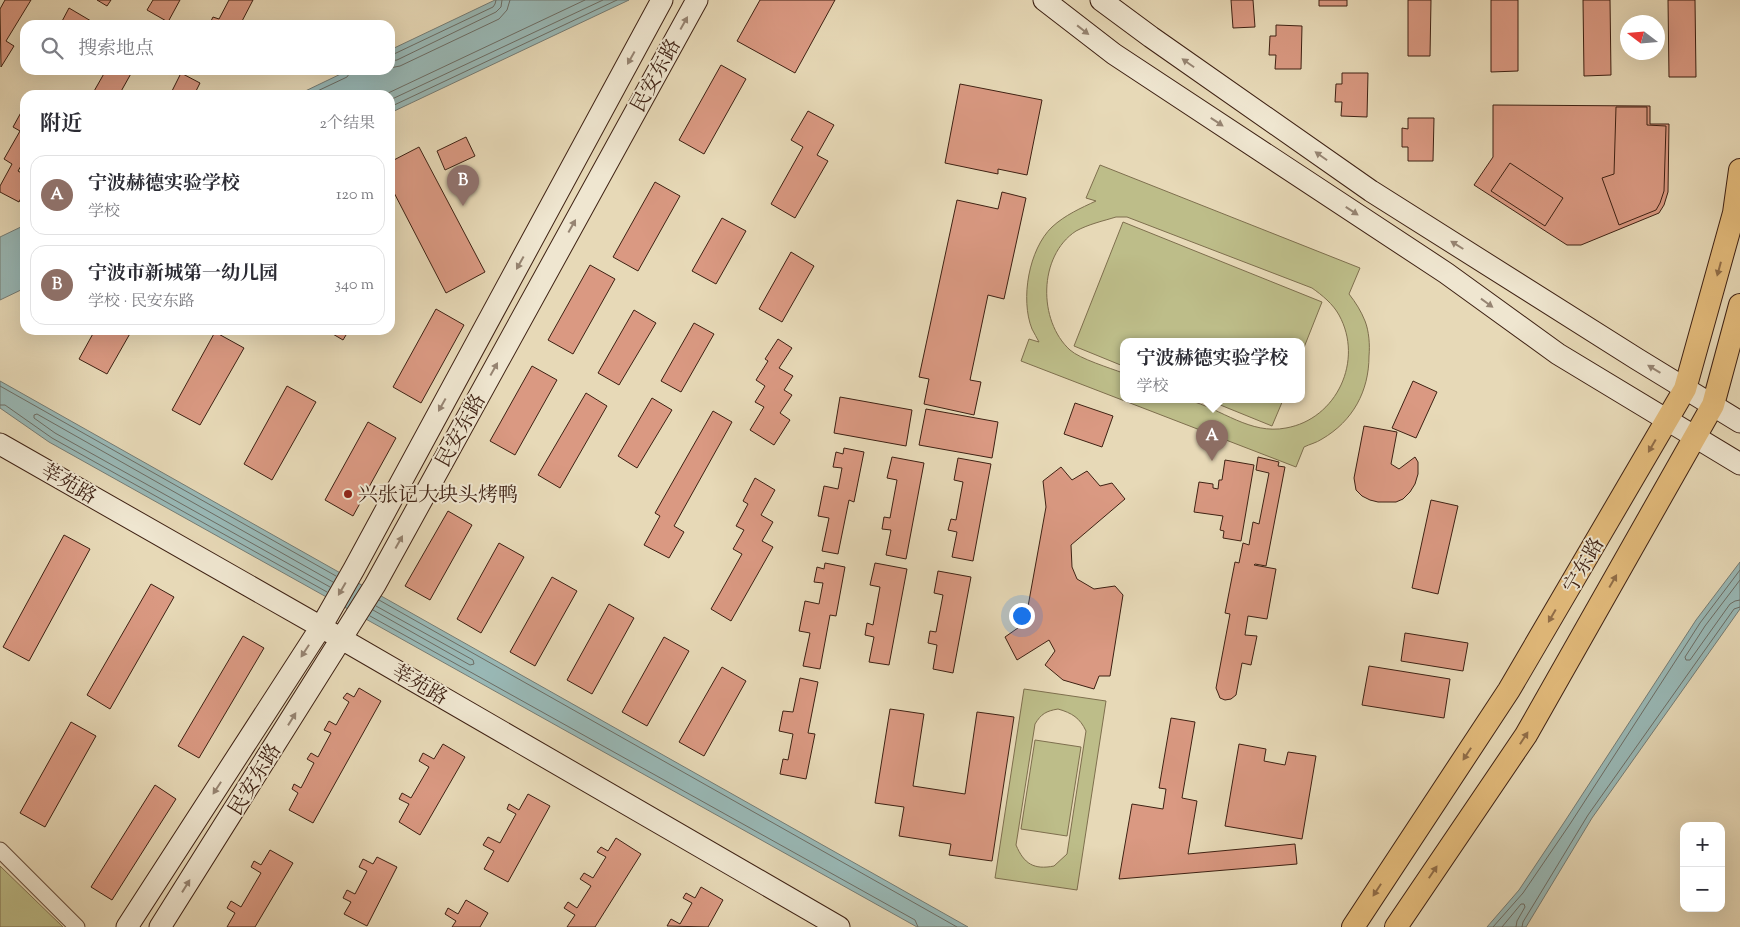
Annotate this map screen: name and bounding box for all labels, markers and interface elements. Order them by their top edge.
one-way arrow [680,15,688,30]
north arrow [1620,15,1665,60]
search box [20,20,395,75]
one-way arrow [1076,25,1090,35]
icon: search [38,34,66,62]
street label: 民安东路 [625,34,689,118]
text: 搜索地点 [78,36,154,63]
one-way arrow [627,51,635,66]
one-way arrow [1181,58,1195,68]
text: 附近 [40,110,82,140]
text: 2个结果 [320,113,375,136]
one-way arrow [1210,117,1224,127]
one-way arrow [1314,151,1328,161]
pin: B [447,165,479,206]
text: 宁波赫德实验学校 [88,171,240,198]
text: A [51,184,64,207]
text: 120 m [336,184,374,207]
text: 学校 [88,201,120,224]
one-way arrow [1346,207,1359,216]
one-way arrow [568,219,576,234]
one-way arrow [1450,240,1463,250]
one-way arrow [516,255,524,270]
text: 宁波市新城第一幼儿园 [88,261,278,288]
one-way arrow [1714,261,1722,276]
text: B [52,274,62,297]
text: 340 m [335,274,374,297]
text: 学校 · 民安东路 [88,291,195,314]
one-way arrow [1480,298,1494,308]
popup [1120,338,1305,403]
text: 宁波赫德实验学校 [1136,346,1289,373]
one-way arrow [490,362,498,376]
one-way arrow [1647,364,1660,374]
text: 学校 [1136,376,1169,399]
street label: 民安东路 [430,389,494,473]
one-way arrow [438,398,446,413]
pin: A [1196,420,1228,461]
one-way arrow [1648,439,1657,452]
street label: 莘苑路 [35,458,101,513]
place label: 兴张记大块头烤鸭 [358,482,518,511]
marker: 兴张记大块头烤鸭 [342,488,354,500]
street label: 宁东路 [1558,533,1613,599]
one-way arrow [394,535,403,549]
one-way arrow [1609,574,1617,589]
one-way arrow [338,582,346,596]
your location [1009,603,1035,629]
one-way arrow [1548,610,1557,623]
one-way arrow [300,645,310,658]
street label: 莘苑路 [386,659,452,714]
one-way arrow [287,712,296,726]
one-way arrow [1519,731,1529,744]
street label: 民安东路 [223,739,290,822]
one-way arrow [1462,748,1472,761]
one-way arrow [212,781,222,795]
map controls [1680,822,1725,912]
button: + [1680,822,1725,867]
one-way arrow [1428,865,1438,879]
button: − [1680,867,1725,912]
one-way arrow [181,879,190,892]
one-way arrow [1372,883,1382,897]

